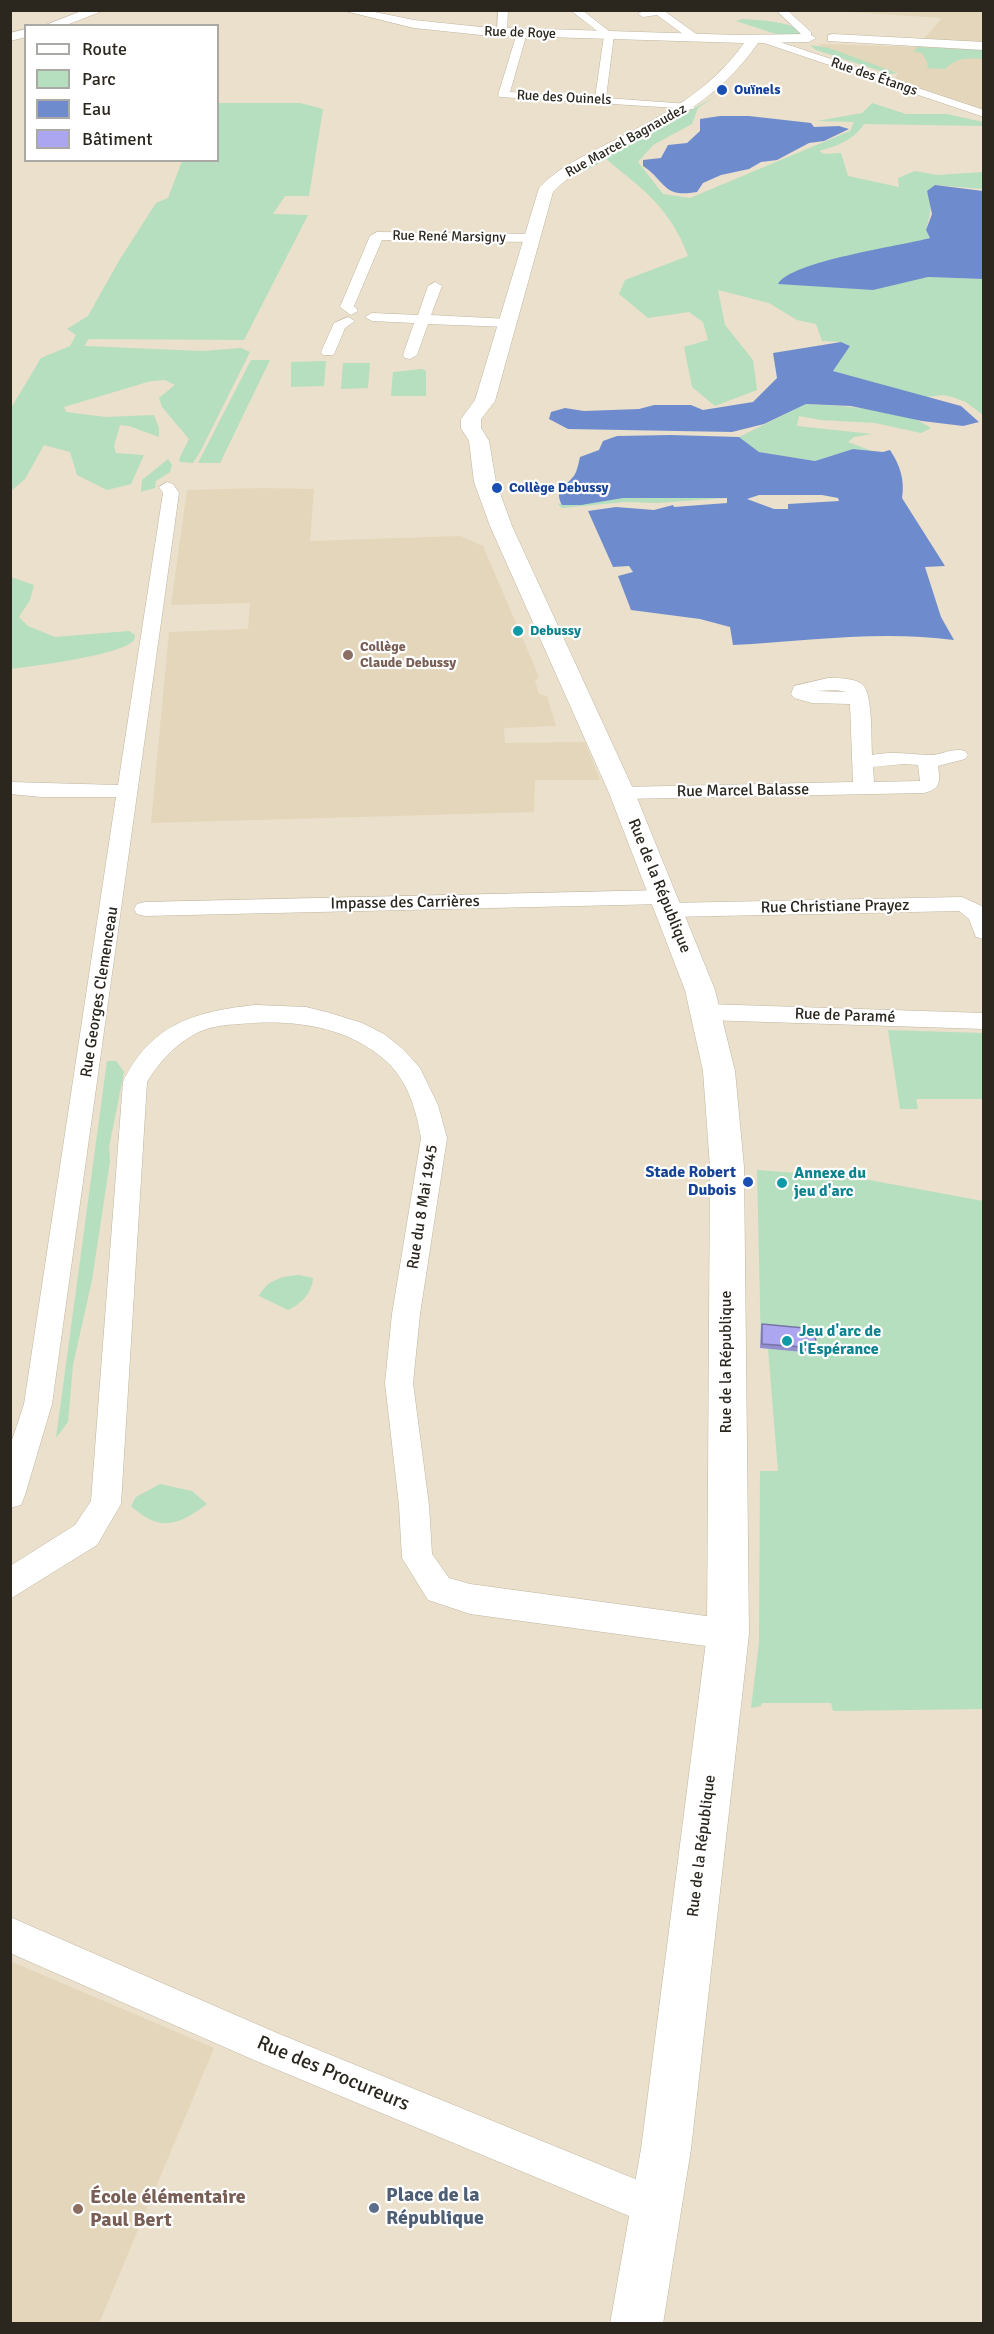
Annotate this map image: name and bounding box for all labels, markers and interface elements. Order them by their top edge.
street label: Rue de Roye [484,23,556,43]
legend [24,24,219,162]
text: Route [82,38,127,60]
street label: Rue des Étangs [829,54,919,100]
text: Parc [82,68,116,90]
place label: Ouïnels [734,82,780,98]
marker: Ouïnels [715,83,729,97]
street label: Rue des Ouinels [516,87,612,109]
text: Eau [82,98,111,120]
street label: Rue Marcel Bagnaudez [563,101,689,181]
text: Bâtiment [82,128,153,150]
street label: Rue René Marsigny [392,228,506,246]
place label: Collège Debussy [509,480,609,496]
marker: Collège Debussy [490,481,504,495]
place label: Debussy [530,623,581,639]
marker: Debussy [511,624,525,638]
place label: Collège Claude Debussy [360,639,456,672]
marker: Collège Claude Debussy [341,648,355,662]
street label: Rue Marcel Balasse [677,780,809,802]
street label: Rue de la République [623,816,695,956]
street label: Impasse des Carrières [330,892,480,914]
street label: Rue Christiane Prayez [760,896,910,918]
street label: Rue Georges Clemenceau [77,905,123,1079]
street label: Rue de Paramé [794,1005,896,1027]
street label: Rue du 8 Mai 1945 [404,1143,442,1271]
place label: Stade Robert Dubois [645,1163,736,1201]
place label: Annexe du jeu d'arc [794,1164,866,1202]
marker: Stade Robert Dubois [741,1175,755,1189]
marker: Annexe du jeu d'arc [775,1176,789,1190]
street label: Rue de la République [717,1290,737,1434]
place label: Jeu d'arc de l'Espérance [799,1322,881,1360]
marker: Jeu d'arc de l'Espérance [780,1334,794,1348]
street label: Rue de la République [684,1774,720,1918]
street label: Rue des Procureurs [253,2031,413,2117]
place label: Place de la République [386,2184,484,2231]
place label: École élémentaire Paul Bert [90,2186,246,2233]
marker: Place de la République [367,2201,381,2215]
marker: École élémentaire Paul Bert [71,2202,85,2216]

